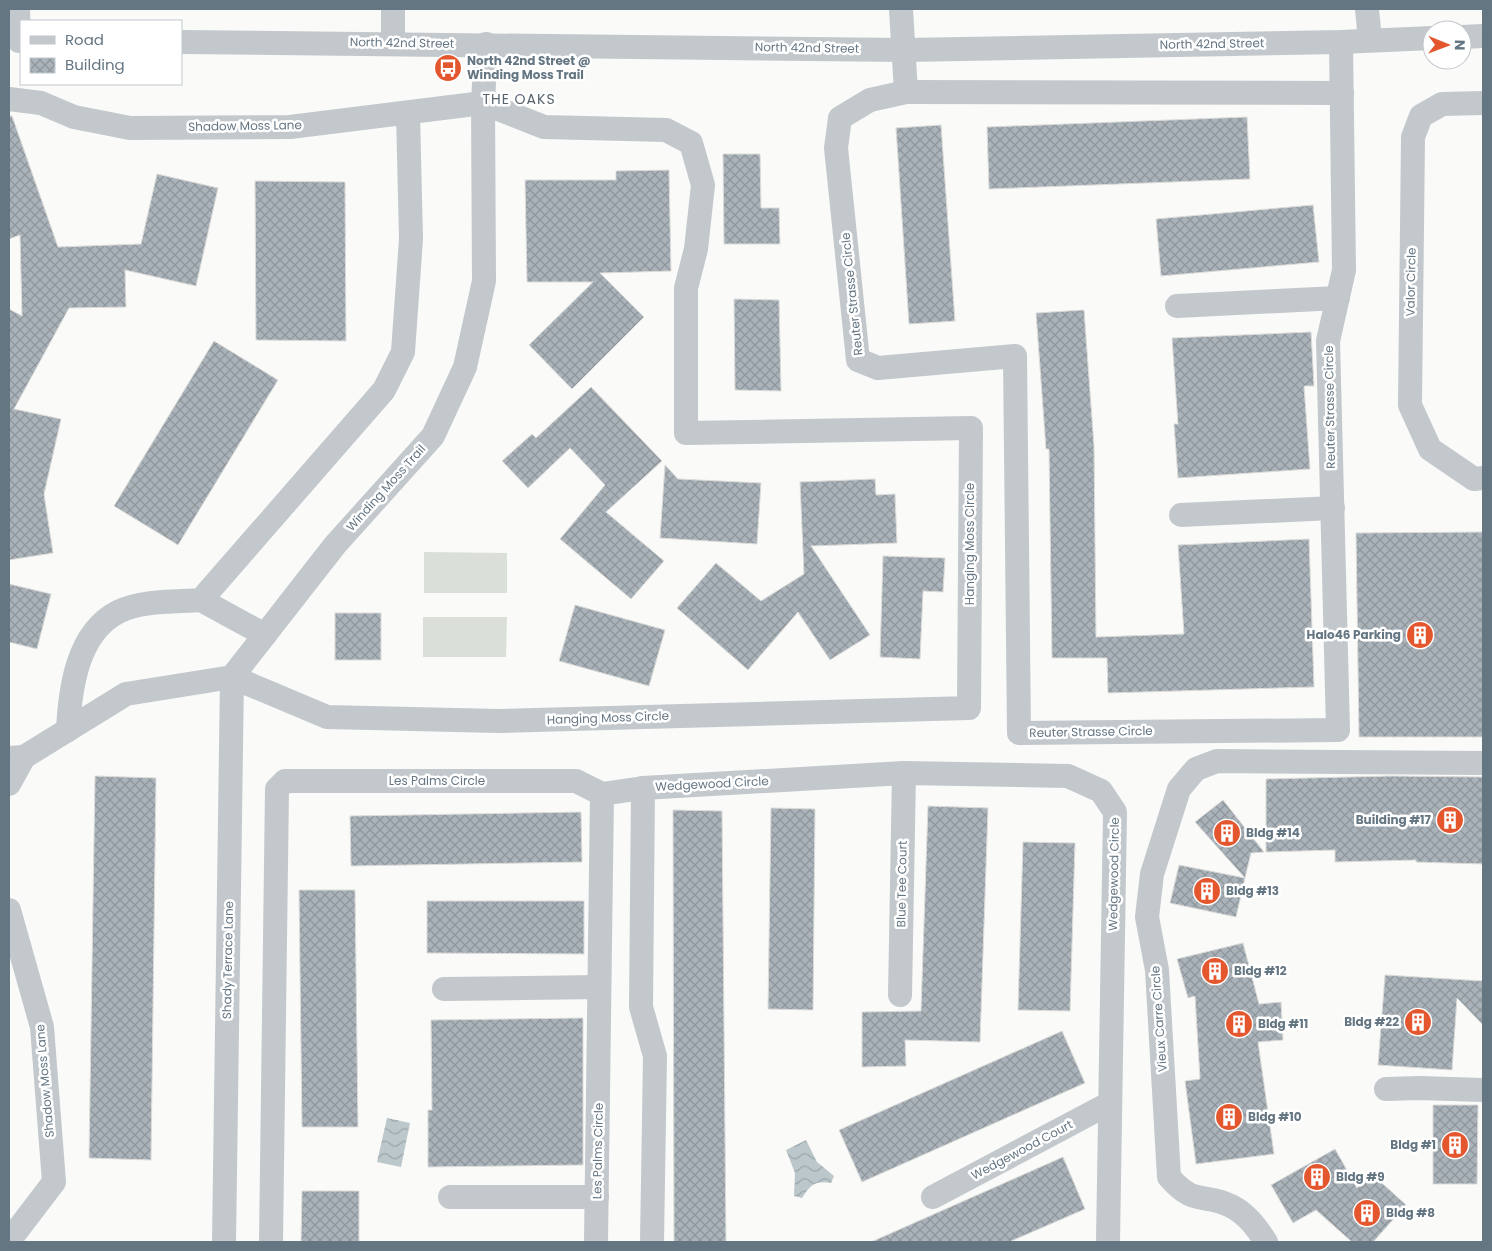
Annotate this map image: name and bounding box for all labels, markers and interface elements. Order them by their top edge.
legend [20,20,182,85]
north arrow [1422,20,1472,70]
text: Road [65,29,104,50]
street label: North 42nd Street [350,33,454,52]
street label: North 42nd Street [1160,34,1264,53]
street label: North 42nd Street [755,38,859,57]
text: N [1450,40,1470,51]
place label: North 42nd Street @ Winding Moss Trail [467,52,591,83]
bus stop icon: North 42nd Street @ Winding Moss Trail [433,53,463,83]
text: Building [65,54,125,75]
district label: THE OAKS [482,89,556,109]
street label: Shadow Moss Lane [188,116,302,135]
street label: Reuter Strasse Circle [837,232,866,356]
street label: Valor Circle [1401,247,1420,317]
street label: Reuter Strasse Circle [1320,345,1339,469]
street label: Winding Moss Trail [342,441,429,535]
street label: Hanging Moss Circle [961,483,978,605]
building icon: Halo46 Parking [1405,620,1435,650]
place label: Halo46 Parking [1307,626,1401,643]
street label: Hanging Moss Circle [547,707,669,728]
street label: Reuter Strasse Circle [1029,722,1153,741]
street label: Les Palms Circle [389,772,485,789]
street label: Wedgewood Circle [655,772,769,795]
building icon: Building #17 [1435,805,1465,835]
place label: Building #17 [1356,811,1432,828]
street label: Wedgewood Circle [1104,817,1123,931]
building icon: Bldg #14 [1212,818,1242,848]
place label: Bldg #14 [1246,824,1300,841]
street label: Blue Tee Court [892,841,911,927]
building icon: Bldg #13 [1192,876,1222,906]
place label: Bldg #13 [1226,882,1279,899]
street label: Shady Terrace Lane [218,901,237,1019]
building icon: Bldg #12 [1200,956,1230,986]
place label: Bldg #12 [1234,962,1287,979]
street label: Vieux Carre Circle [1146,965,1171,1073]
building icon: Bldg #22 [1403,1007,1433,1037]
building icon: Bldg #11 [1224,1009,1254,1039]
place label: Bldg #22 [1344,1013,1399,1030]
place label: Bldg #11 [1258,1015,1308,1032]
street label: Shadow Moss Lane [31,1024,58,1138]
building icon: Bldg #10 [1214,1102,1244,1132]
street label: Les Palms Circle [588,1103,607,1199]
place label: Bldg #10 [1248,1108,1302,1125]
street label: Wedgewood Court [968,1116,1076,1184]
building icon: Bldg #1 [1440,1130,1470,1160]
place label: Bldg #1 [1390,1136,1436,1153]
building icon: Bldg #9 [1302,1162,1332,1192]
place label: Bldg #9 [1336,1168,1385,1185]
building icon: Bldg #8 [1352,1198,1382,1228]
place label: Bldg #8 [1386,1204,1435,1221]

